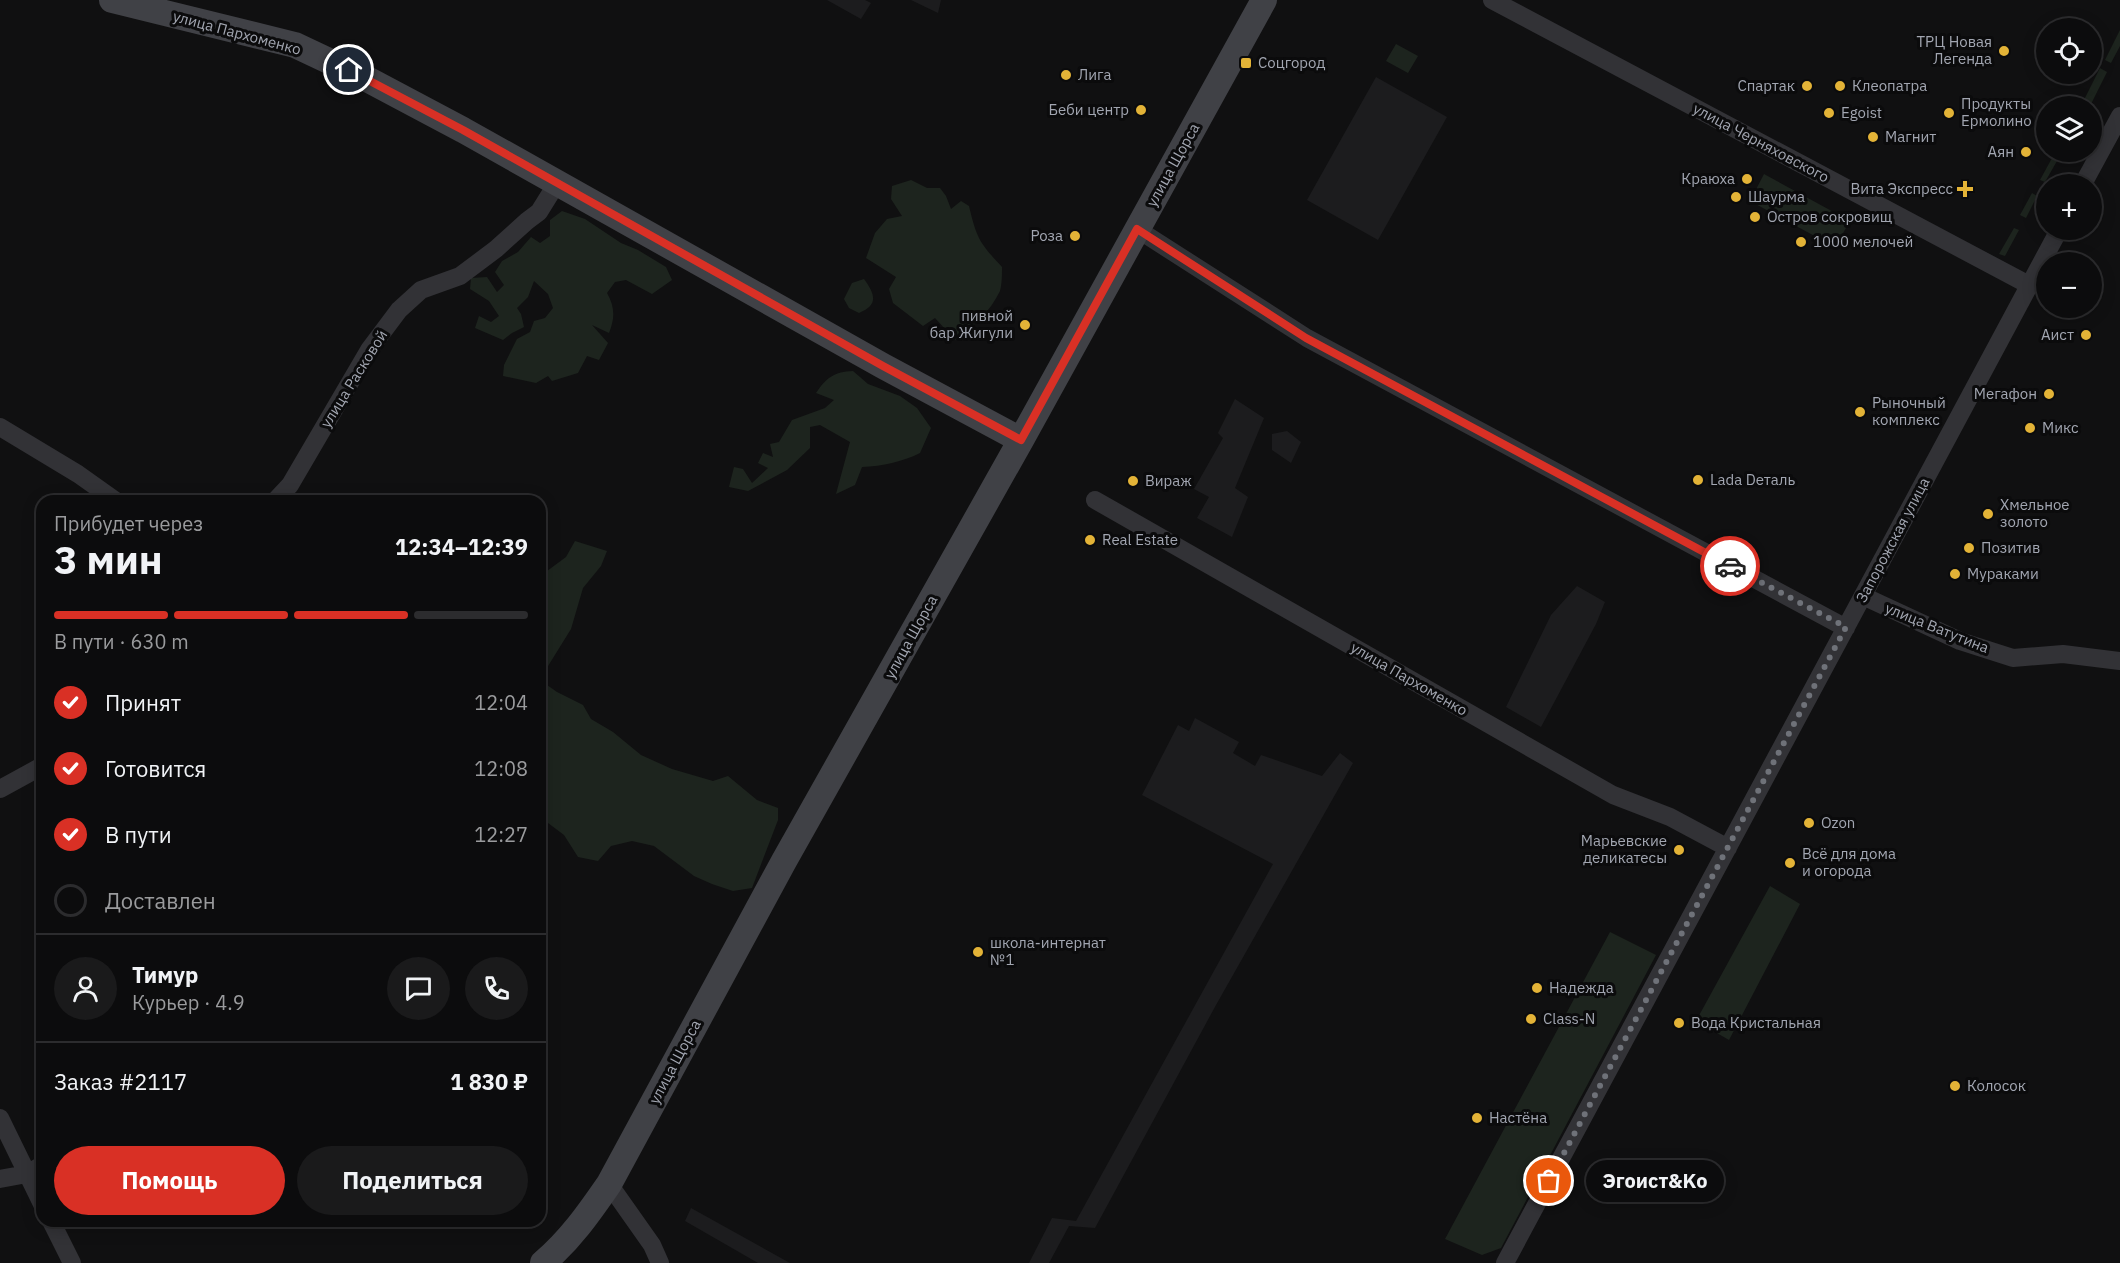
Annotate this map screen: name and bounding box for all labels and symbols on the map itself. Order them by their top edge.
street label: улица Пархоменко [171,6,303,59]
place label: ТРЦ Новая Легенда [1917,32,1992,68]
pin [323,44,374,95]
marker: ТРЦ Новая Легенда [1997,44,2011,58]
place label: Соцгород [1258,53,1325,72]
marker: Соцгород [1239,56,1253,70]
place label: Лига [1078,65,1111,84]
marker: Лига [1059,68,1073,82]
place label: Спартак [1737,76,1795,95]
place label: Клеопатра [1852,76,1927,95]
marker: Спартак [1800,79,1814,93]
marker: Клеопатра [1833,79,1847,93]
place label: Продукты Ермолино [1961,94,2032,130]
street label: улица Черняховского [1690,99,1833,186]
place label: Беби центр [1048,100,1129,119]
marker: Беби центр [1134,103,1148,117]
place label: Egoist [1841,103,1882,122]
marker: Egoist [1822,106,1836,120]
marker: Продукты Ермолино [1942,106,1956,120]
street label: улица Щорса [1142,120,1203,210]
place label: Магнит [1885,127,1936,146]
marker: Магнит [1866,130,1880,144]
place label: Аян [1988,142,2014,161]
marker: Аян [2019,145,2033,159]
place label: Краюха [1681,169,1735,188]
marker: Краюха [1740,172,1754,186]
place label: Вита Экспресс [1850,179,1953,198]
marker: Вита Экспресс [1958,182,1972,196]
place label: Шаурма [1748,187,1805,206]
marker: Шаурма [1729,190,1743,204]
place label: Остров сокровищ [1767,207,1892,226]
marker: Остров сокровищ [1748,210,1762,224]
place label: Роза [1030,226,1063,245]
marker: Роза [1068,229,1082,243]
place label: 1000 мелочей [1813,232,1913,251]
marker: 1000 мелочей [1794,235,1808,249]
place label: пивной бар Жигули [930,306,1013,342]
marker: пивной бар Жигули [1018,318,1032,332]
place label: Аист [2041,325,2074,344]
street label: улица Расковой [316,326,391,431]
marker: Аист [2079,328,2093,342]
place label: Мегафон [1974,384,2037,403]
marker: Мегафон [2042,387,2056,401]
place label: Рыночный комплекс [1872,393,1946,429]
marker: Рыночный комплекс [1853,405,1867,419]
place label: Микс [2042,418,2079,437]
marker: Микс [2023,421,2037,435]
place label: Lada Dеталь [1710,470,1795,489]
place label: Вираж [1145,471,1192,490]
marker: Lada Dеталь [1691,473,1705,487]
marker: Вираж [1126,474,1140,488]
street label: Запорожская улица [1852,474,1934,606]
place label: Хмельное золото [2000,495,2070,531]
marker: Хмельное золото [1981,507,1995,521]
place label: Real Estate [1102,530,1178,549]
marker: Real Estate [1083,533,1097,547]
courier [1700,536,1760,596]
place label: Позитив [1981,538,2040,557]
marker: Позитив [1962,541,1976,555]
place label: Мураками [1967,564,2039,583]
marker: Мураками [1948,567,1962,581]
street label: улица Щорса [880,592,941,682]
street label: улица Ватутина [1883,598,1992,657]
street label: улица Пархоменко [1347,637,1471,720]
place label: Ozon [1821,813,1855,832]
marker: Ozon [1802,816,1816,830]
place label: Марьевские деликатесы [1581,831,1667,867]
marker: Марьевские деликатесы [1672,843,1686,857]
place label: Всё для дома и огорода [1802,844,1896,880]
marker: Всё для дома и огорода [1783,856,1797,870]
place label: школа-интернат №1 [990,933,1106,969]
marker: школа-интернат №1 [971,945,985,959]
place label: Надежда [1549,978,1614,997]
marker: Надежда [1530,981,1544,995]
place label: Class-N [1543,1009,1595,1028]
marker: Class-N [1524,1012,1538,1026]
place label: Вода Кристальная [1691,1013,1821,1032]
street label: улица Щорса [644,1016,705,1107]
marker: Вода Кристальная [1672,1016,1686,1030]
place label: Колосок [1967,1076,2026,1095]
marker: Колосок [1948,1079,1962,1093]
place label: Настёна [1489,1108,1547,1127]
marker: Настёна [1470,1111,1484,1125]
pin [1523,1155,1574,1206]
callout: Эгоист&Kо [1585,1160,1723,1202]

